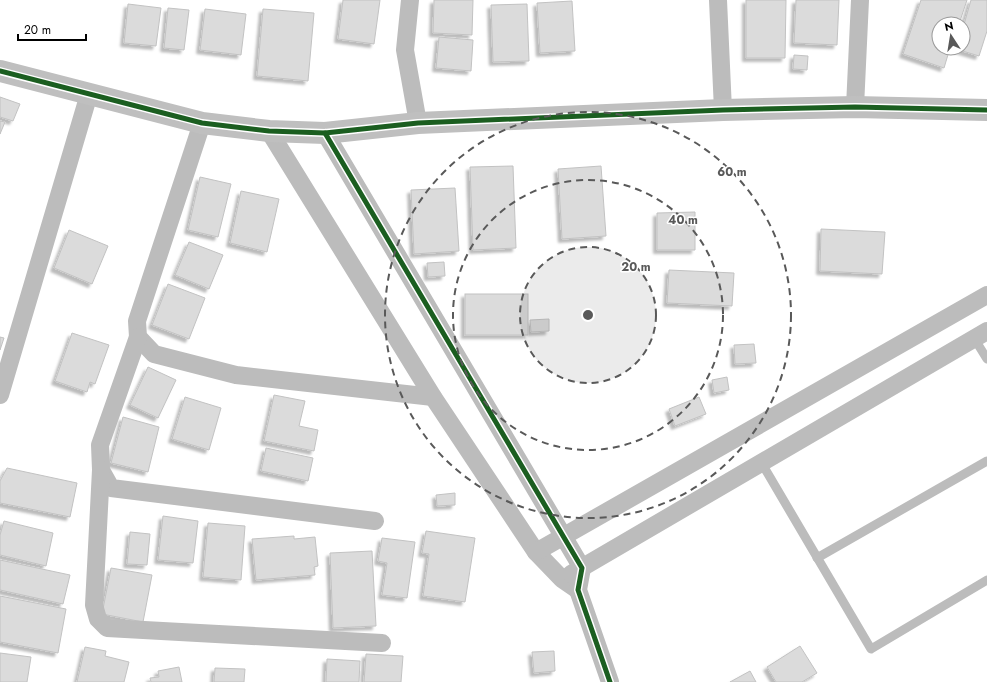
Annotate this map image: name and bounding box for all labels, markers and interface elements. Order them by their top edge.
scale bar [18,16,86,42]
north arrow [931,16,971,56]
text: N [943,17,955,35]
text: 20 m [24,21,51,39]
text: 60 m [717,163,747,181]
text: 40 m [668,211,698,229]
text: 20 m [621,258,651,276]
centre of rings [581,308,595,322]

